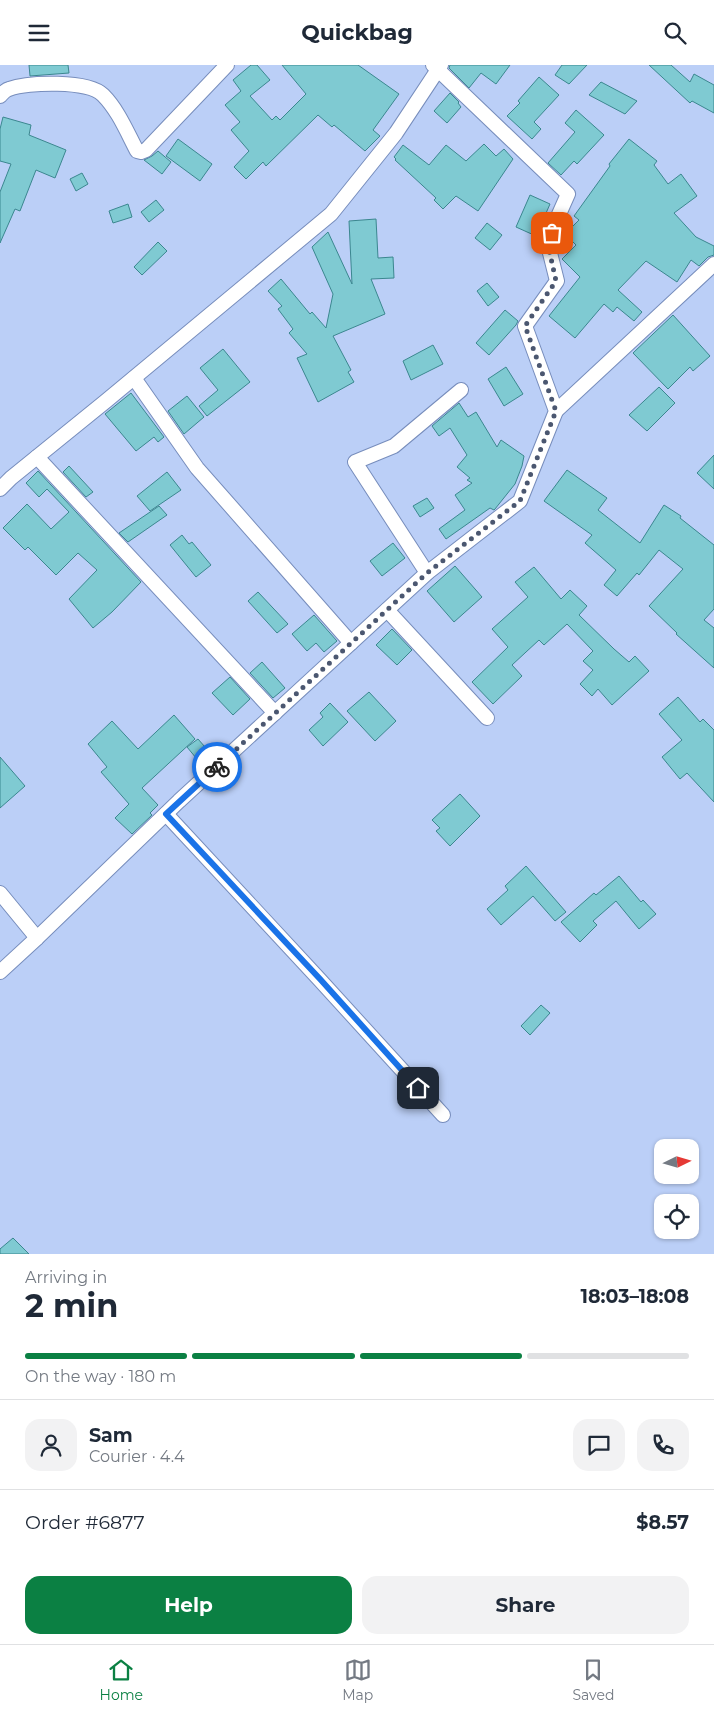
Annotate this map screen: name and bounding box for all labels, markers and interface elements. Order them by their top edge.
icon: menu [25,19,53,47]
text: Quickbag [301,19,413,46]
icon: search [661,19,689,47]
pin [531,212,573,254]
icon: bag [538,219,566,247]
courier [192,742,242,792]
icon: bike [203,753,231,781]
pin [397,1067,439,1109]
icon: home [404,1074,432,1102]
north arrow [654,1139,699,1184]
map controls [654,1139,699,1239]
button: locate [654,1194,699,1239]
text: Arriving in [25,1268,107,1287]
text: 18:03–18:08 [581,1285,689,1308]
text: 2 min [25,1286,118,1325]
text: On the way · 180 m [25,1367,176,1386]
button: person [25,1419,77,1471]
button: chat [573,1419,625,1471]
button: phone [637,1419,689,1471]
text: Sam [89,1424,133,1447]
text: Courier · 4.4 [89,1447,185,1466]
text: Order #6877 [25,1511,145,1534]
text: $8.57 [636,1511,689,1534]
button: Help [25,1576,352,1634]
button: Share [362,1576,689,1634]
tab: Home [100,1656,143,1704]
tab: Map [342,1656,373,1704]
tab: Saved [572,1656,614,1704]

